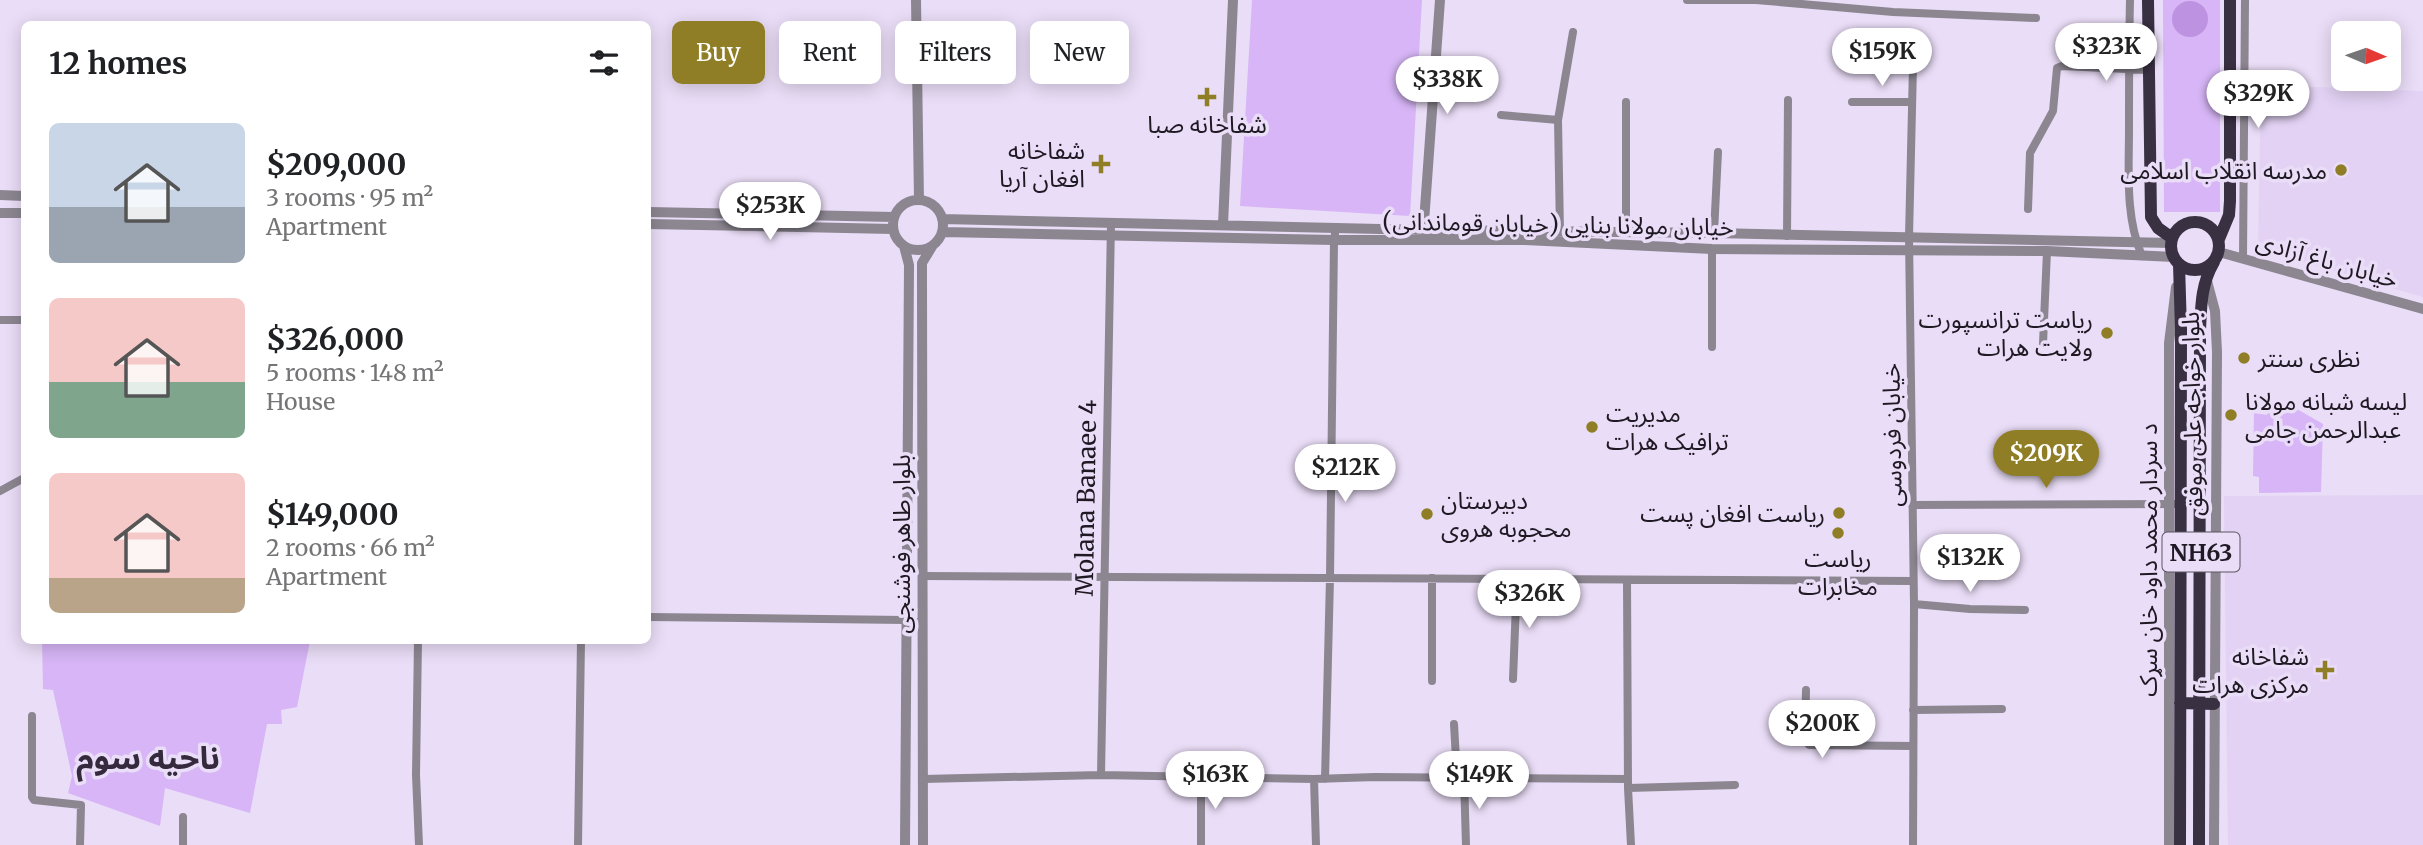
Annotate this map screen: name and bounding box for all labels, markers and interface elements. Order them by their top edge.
chip: Buy [672,21,765,84]
chip: Rent [779,21,881,84]
chip: Filters [895,21,1016,84]
chip: New [1030,21,1129,84]
north arrow [2331,21,2401,91]
map controls [2331,21,2401,91]
pin: $323K [2057,24,2155,83]
pin: $159K [1833,28,1931,88]
text: $323K [2071,31,2141,60]
text: $159K [1848,36,1916,65]
text: 12 homes [49,44,187,82]
icon: filters [585,44,623,82]
pin: $338K [1398,57,1496,116]
text: $338K [1412,64,1482,93]
pin: $329K [2209,71,2307,130]
text: $329K [2223,78,2293,107]
marker: شفاخانه صبا [1197,87,1217,107]
place label: شفاخانه صبا [1147,109,1267,140]
place label: شفاخانه افغان آریا [999,135,1085,194]
text: $209,000 [266,145,406,183]
icon: home [105,151,189,235]
marker: شفاخانه افغان آریا [1091,154,1111,174]
place label: مدرسه انقلاب اسلامی [2120,155,2327,186]
marker: مدرسه انقلاب اسلامی [2333,162,2349,178]
pin: $253K [721,182,819,242]
text: 3 rooms · 95 m² [266,183,433,212]
text: $253K [735,190,805,219]
street label: خیابان مولانا بنایی (خیابان قوماندانی) [1382,205,1734,243]
text: Apartment [266,212,387,241]
street label: خیابان باغ آزادی [2252,225,2402,297]
place label: ریاست ترانسپورت ولایت هرات [1918,304,2093,363]
street label: بلوار خواجه علی موفق [2175,311,2209,517]
text: $326,000 [266,320,404,358]
marker: ریاست ترانسپورت ولایت هرات [2099,325,2115,341]
icon: home [105,326,189,410]
place label: نظری سنتر [2257,343,2360,374]
marker: نظری سنتر [2236,350,2252,366]
text: 5 rooms · 148 m² [266,358,444,387]
street label: خیابان فردوسی [1875,363,1909,507]
place label: لیسه شبانه مولانا عبدالرحمن جامی [2245,386,2407,445]
text: House [266,387,335,416]
place label: مدیریت ترافیک هرات [1606,398,1729,457]
street label: Molana Banaee 4 [1069,399,1103,597]
marker: لیسه شبانه مولانا عبدالرحمن جامی [2223,407,2239,423]
marker: مدیریت ترافیک هرات [1584,419,1600,435]
street label: د سردار محمد داود خان سړک [2133,423,2164,697]
pin: $209K [1997,430,2095,490]
text: $209K [2009,438,2083,467]
pin: $212K [1296,444,1394,504]
text: $212K [1311,452,1379,481]
street label: بلوار طاهر فوشنجی [886,454,917,634]
place label: دبیرستان محجوبه هروی [1441,485,1572,544]
text: $149,000 [266,495,399,533]
place label: ریاست افغان پست [1640,498,1825,529]
icon: home [105,501,189,585]
marker: ریاست افغان پست [1831,505,1847,521]
marker: دبیرستان محجوبه هروی [1419,506,1435,522]
marker: ریاست مخابرات [1830,525,1846,541]
road number: NH63 [2162,532,2240,572]
text: 2 rooms · 66 m² [266,533,435,562]
pin: $132K [1921,534,2019,594]
text: $132K [1936,542,2004,571]
place label: ریاست مخابرات [1798,543,1878,602]
text: Apartment [266,562,387,591]
pin: $326K [1480,570,1578,630]
text: $326K [1493,578,1565,607]
place label: شفاخانه مرکزی هرات [2192,641,2309,700]
marker: شفاخانه مرکزی هرات [2315,660,2335,680]
pin: $200K [1773,700,1871,760]
text: $200K [1784,708,1860,737]
district label: ناحیه سوم [76,738,220,783]
pin: $163K [1166,752,1264,811]
pin: $149K [1430,752,1528,811]
text: $163K [1182,759,1248,788]
text: $149K [1445,759,1513,788]

